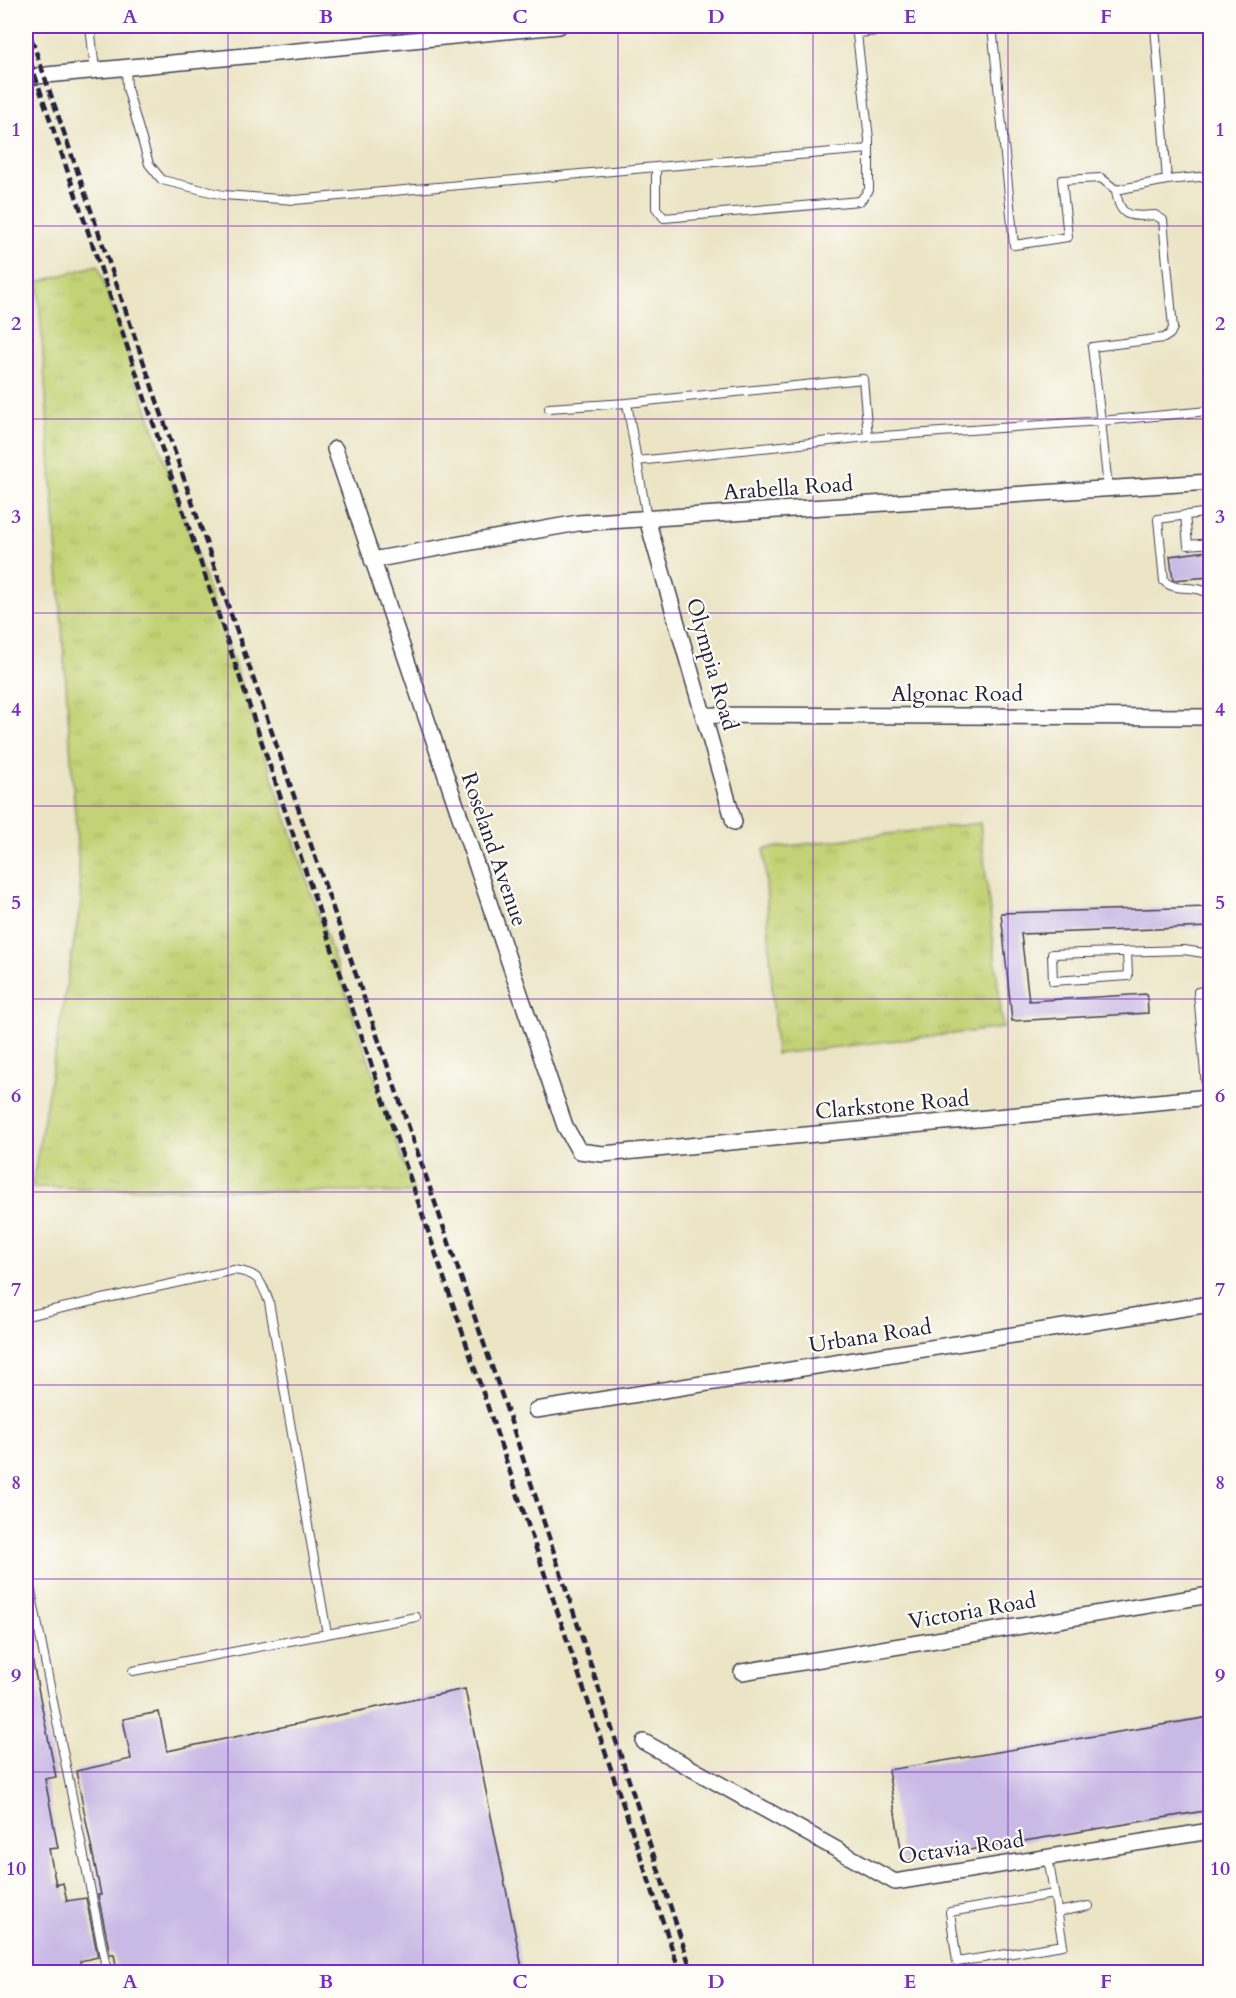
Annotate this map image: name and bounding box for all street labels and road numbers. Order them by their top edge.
street label: Arabella Road [722,468,854,507]
street label: Olympia Road [679,595,745,734]
street label: Algonac Road [891,679,1023,709]
street label: Roseland Avenue [454,768,534,930]
street label: Clarkstone Road [814,1083,971,1127]
street label: Urbana Road [807,1311,934,1360]
street label: Victoria Road [906,1585,1039,1637]
street label: Octavia Road [896,1824,1026,1872]

